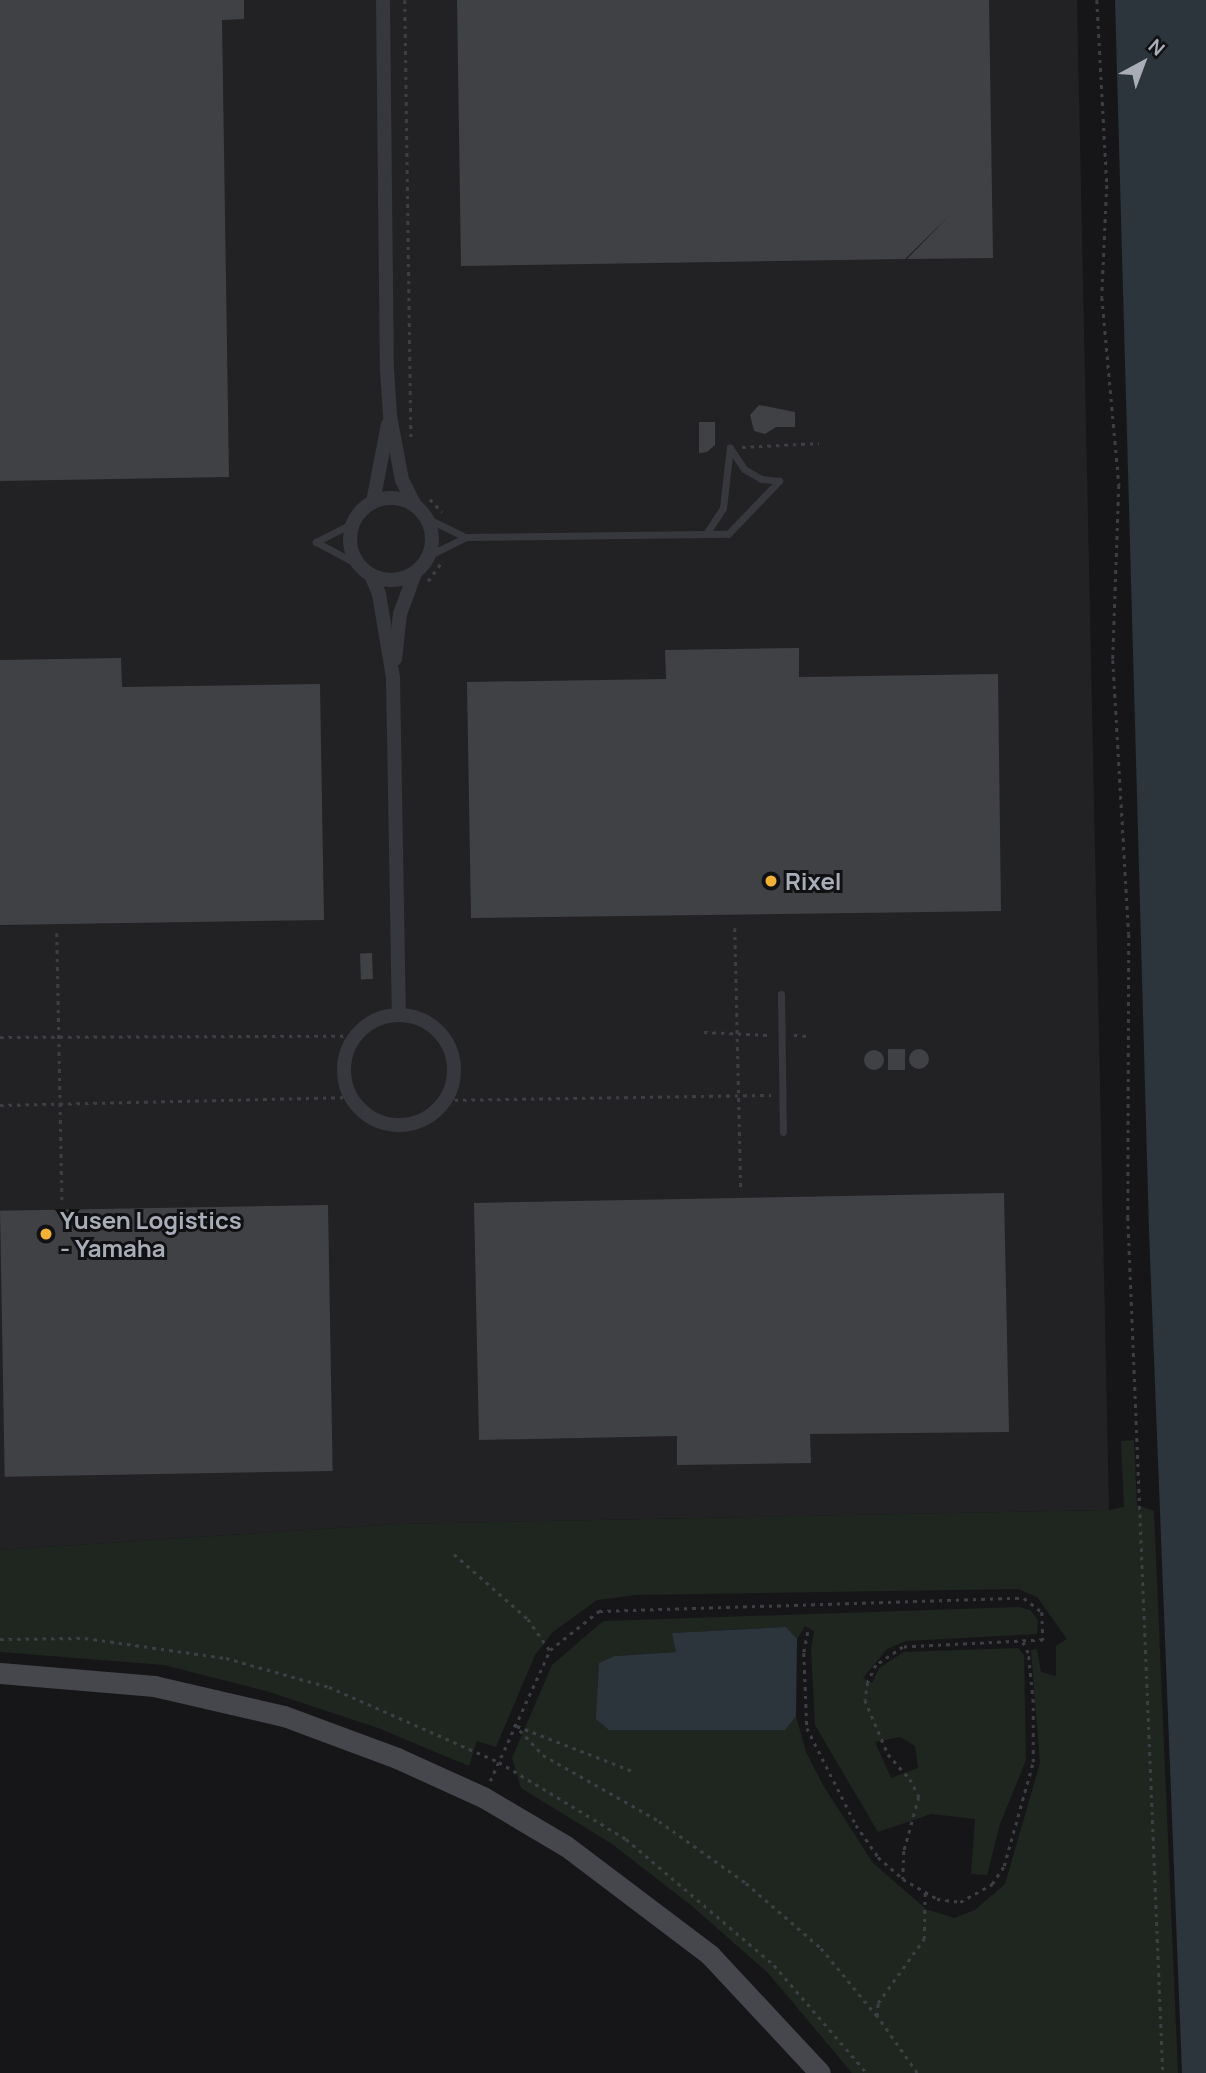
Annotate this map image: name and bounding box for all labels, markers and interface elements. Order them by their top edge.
north arrow [1108,28,1178,98]
text: N [1143,33,1170,61]
place label: Rixel [785,867,842,895]
marker: Rixel [763,873,779,889]
place label: Yusen Logistics - Yamaha [60,1206,242,1262]
marker: Yusen Logistics - Yamaha [38,1226,54,1242]

